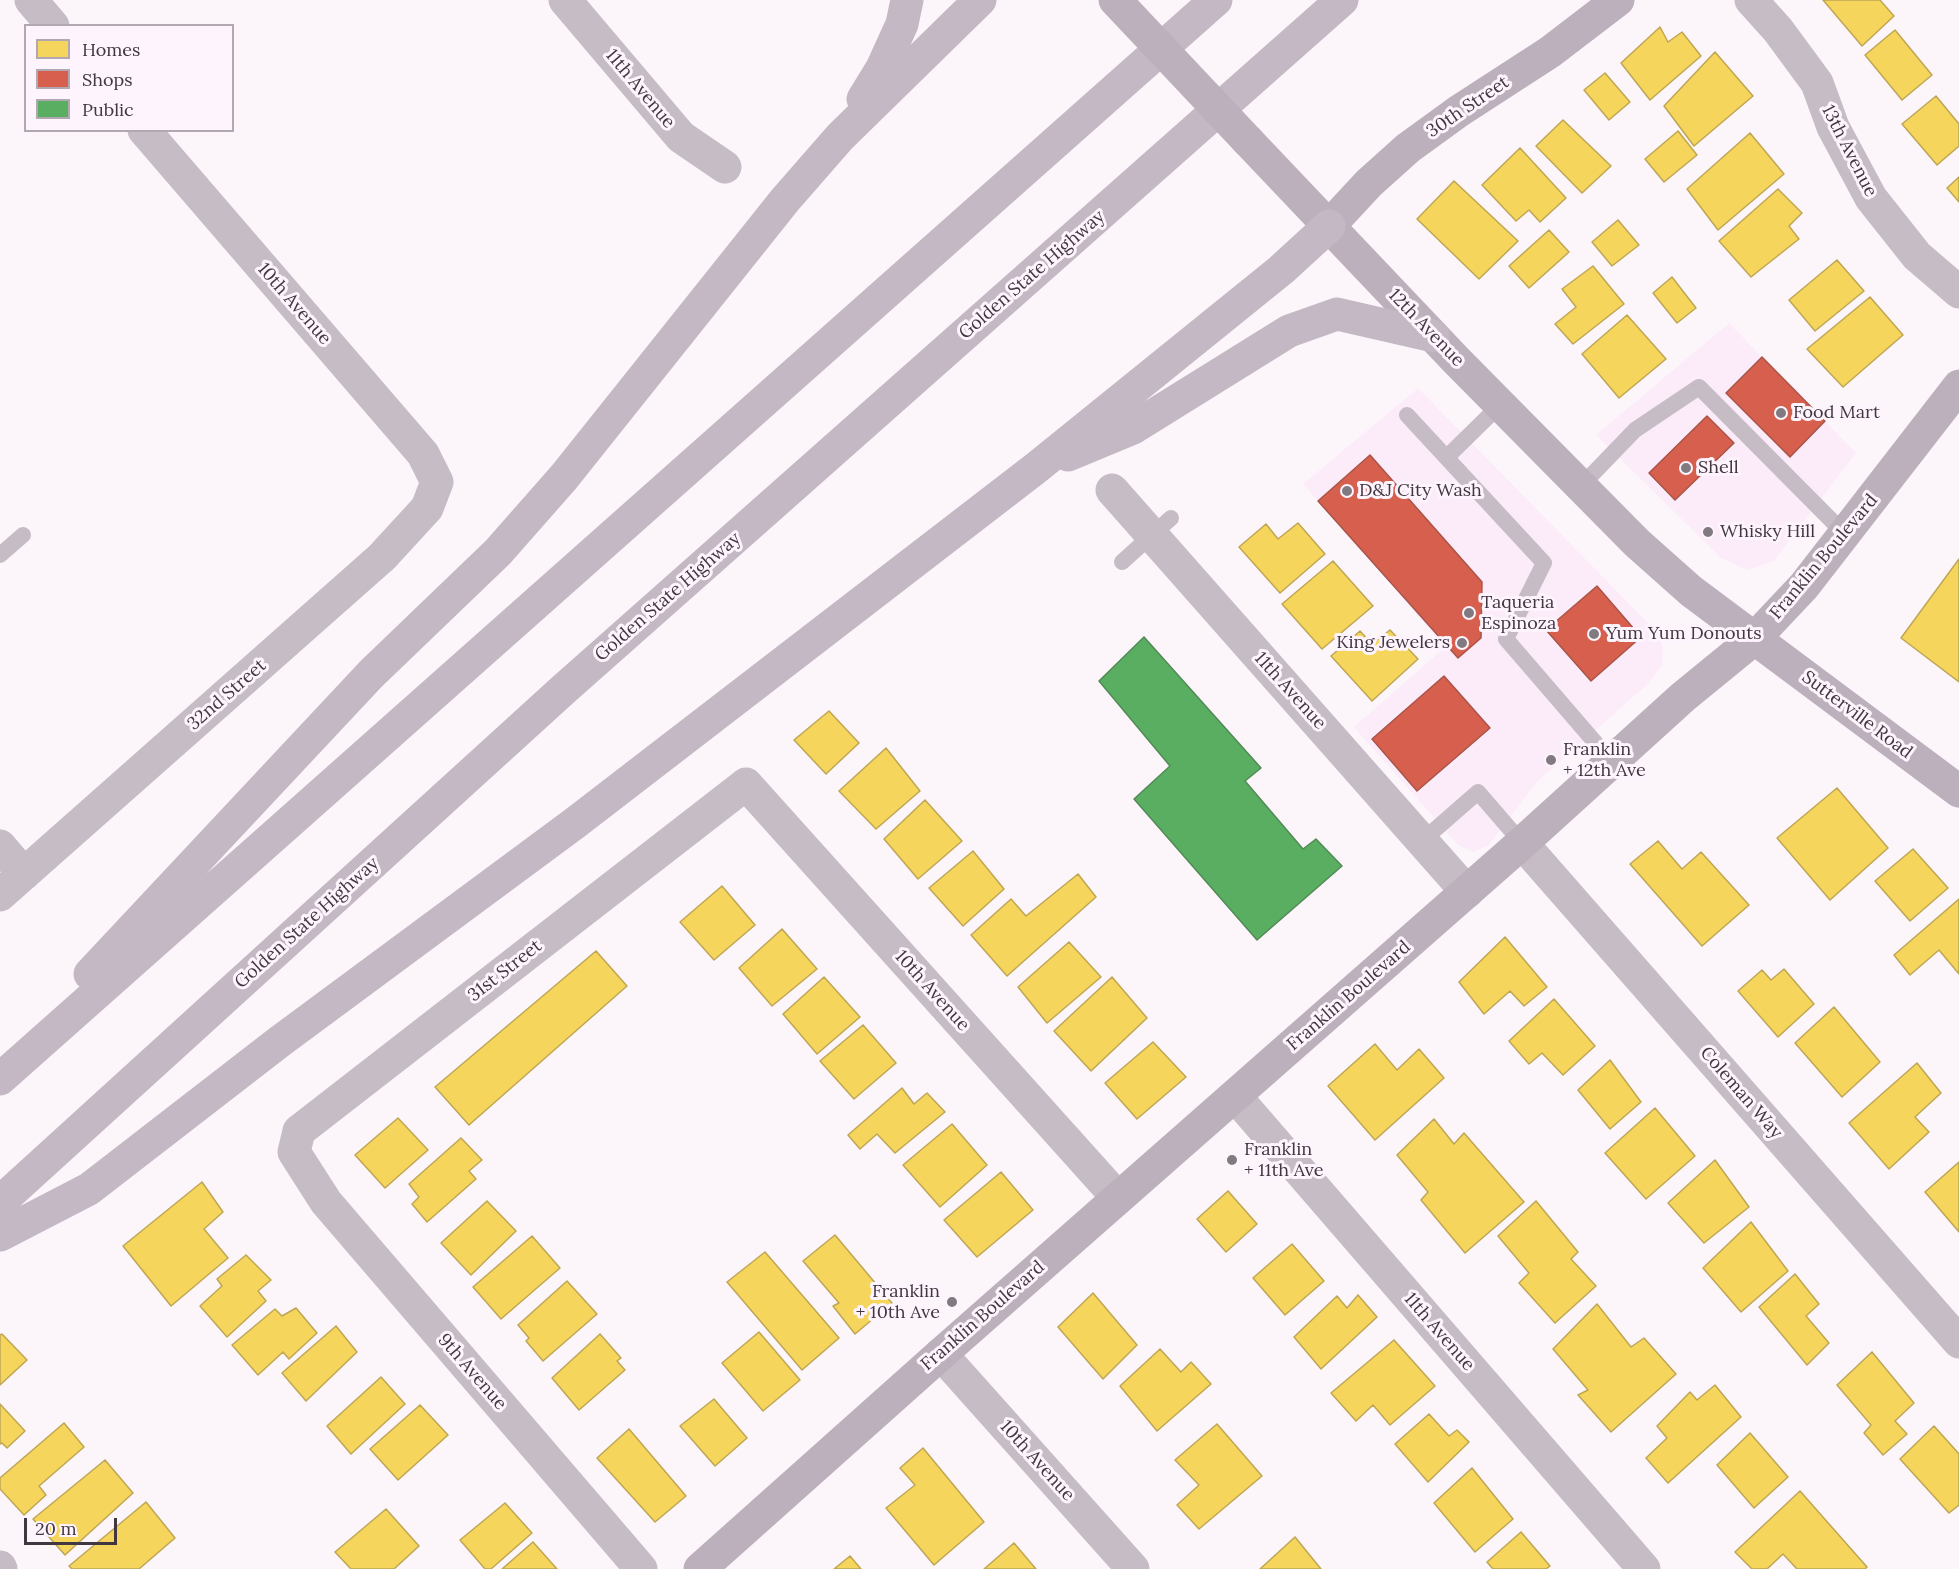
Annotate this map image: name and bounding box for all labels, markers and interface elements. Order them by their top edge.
legend [24,24,234,132]
text: Homes [82,38,140,61]
street label: 11th Avenue [601,45,679,133]
text: Shops [82,68,133,91]
street label: 30th Street [1423,72,1513,142]
text: Public [82,98,134,121]
street label: 13th Avenue [1817,101,1881,201]
street label: Golden State Highway [955,206,1109,344]
street label: 10th Avenue [253,259,335,349]
street label: 12th Avenue [1384,285,1468,371]
place label: Food Mart [1793,402,1880,424]
marker: Food Mart [1774,406,1788,420]
place label: Shell [1698,457,1739,479]
marker: Shell [1679,461,1693,475]
place label: D&J City Wash [1359,480,1482,502]
marker: D&J City Wash [1340,484,1354,498]
street label: Franklin Boulevard [1765,490,1883,624]
place label: Whisky Hill [1720,521,1815,543]
marker: Whisky Hill [1701,525,1715,539]
street label: Golden State Highway [591,528,745,666]
place label: Taqueria Espinoza [1481,592,1556,634]
marker: Taqueria Espinoza [1462,606,1476,620]
place label: Yum Yum Donouts [1606,623,1762,645]
marker: Yum Yum Donouts [1587,627,1601,641]
place label: King Jewelers [1336,632,1450,654]
marker: King Jewelers [1455,636,1469,650]
street label: 11th Avenue [1250,648,1330,734]
street label: 32nd Street [183,655,271,735]
street label: Sutterville Road [1797,666,1917,764]
place label: Franklin + 12th Ave [1563,739,1646,782]
marker: Franklin + 12th Ave [1544,753,1558,767]
street label: Golden State Highway [231,853,383,993]
street label: 31st Street [464,936,546,1006]
street label: Franklin Boulevard [1283,937,1415,1055]
street label: 10th Avenue [890,946,974,1036]
street label: Coleman Way [1695,1043,1787,1143]
place label: Franklin + 11th Ave [1244,1139,1324,1182]
marker: Franklin + 11th Ave [1225,1153,1239,1167]
street label: Franklin Boulevard [917,1257,1049,1375]
place label: Franklin + 10th Ave [856,1281,940,1324]
street label: 11th Avenue [1399,1288,1479,1376]
marker: Franklin + 10th Ave [945,1295,959,1309]
street label: 9th Avenue [433,1329,511,1415]
street label: 10th Avenue [995,1416,1079,1506]
scale bar [27,1506,120,1544]
text: 20 m [35,1517,77,1540]

